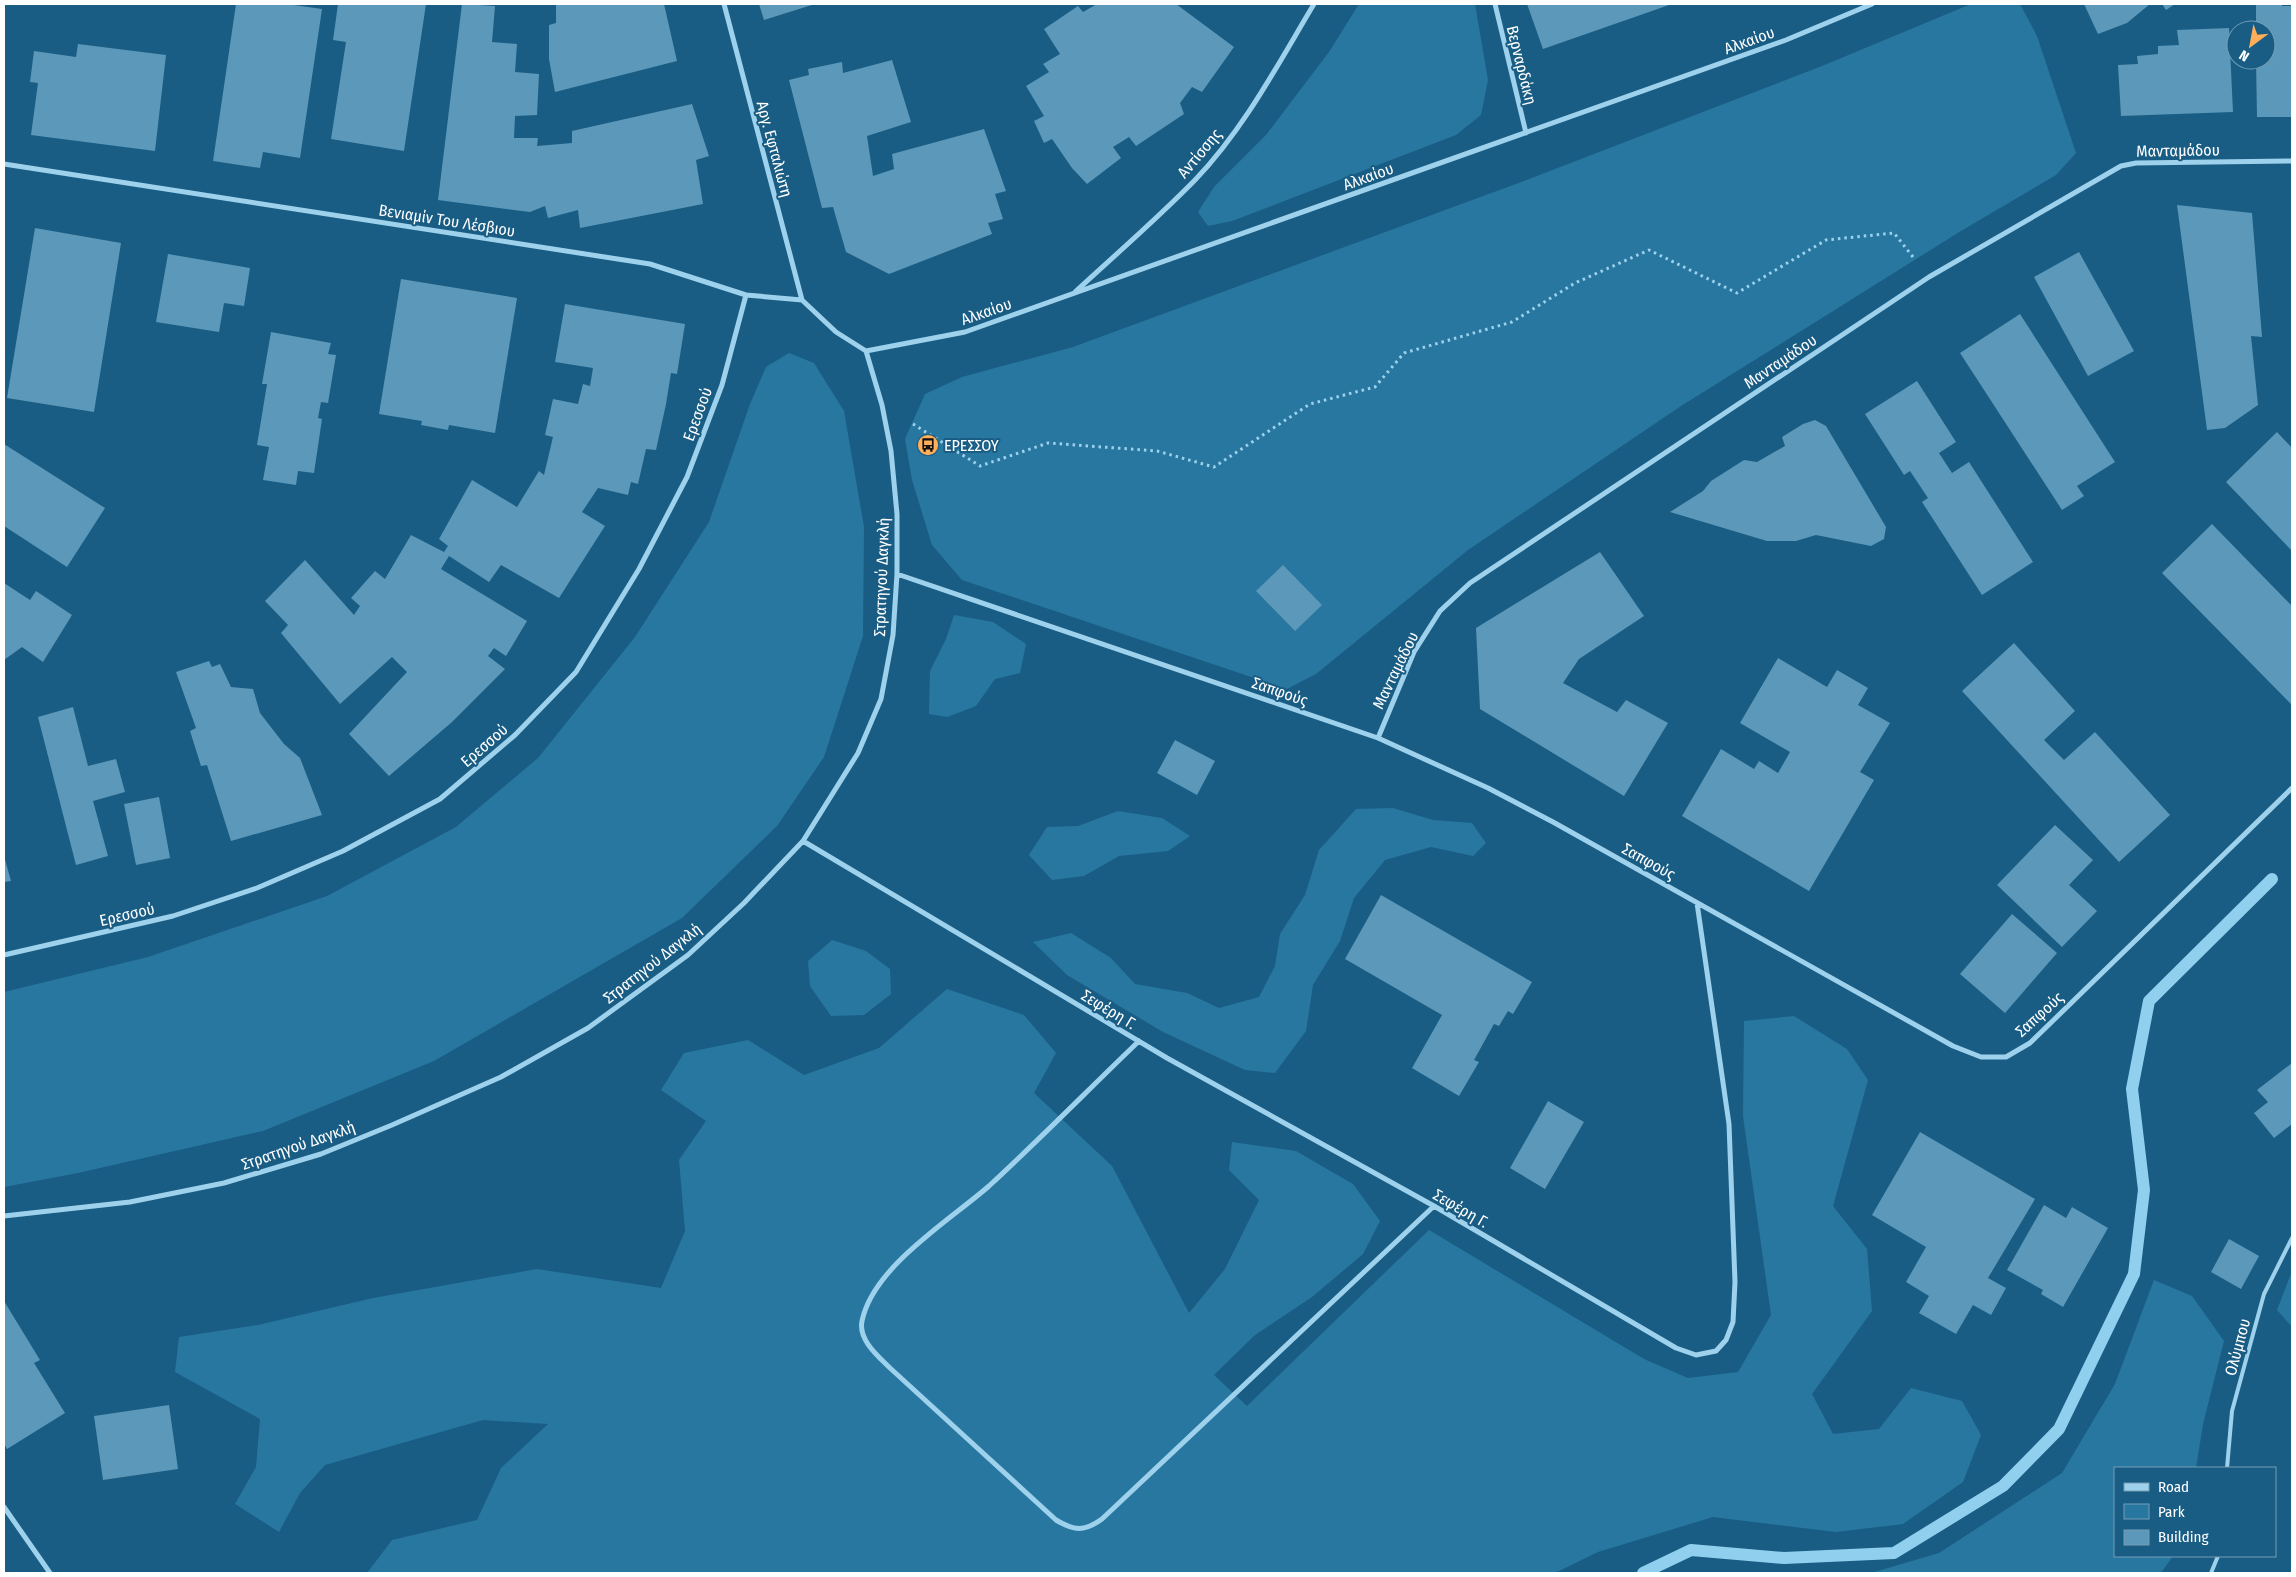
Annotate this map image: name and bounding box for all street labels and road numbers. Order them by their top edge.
street label: Αλκαίου [1721,23,1777,58]
street label: Βερναρδάκη [1503,24,1540,107]
street label: Αργ. Εφταλιώτη [753,99,796,199]
street label: Αντίσσης [1173,125,1226,182]
street label: Μανταμάδου [2136,140,2220,161]
street label: Αλκαίου [1340,159,1396,194]
street label: Βενιαμίν Του Λέσβιου [377,200,517,241]
street label: Αλκαίου [958,294,1014,329]
street label: Μανταμάδου [1740,330,1820,393]
street label: Ερεσσού [679,385,716,444]
street label: Στρατηγού Δαγκλή [870,517,893,637]
street label: Μανταμάδου [1369,628,1422,712]
street label: Σαπφούς [1249,673,1311,710]
street label: Ερεσσού [457,720,512,771]
street label: Σαπφούς [1619,839,1679,884]
street label: Ερεσσού [98,899,157,930]
street label: Στρατηγού Δαγκλή [600,919,705,1007]
street label: Σεφέρη Γ. [1078,986,1140,1033]
street label: Σαπφούς [2011,988,2067,1041]
street label: Στρατηγού Δαγκλή [239,1117,357,1174]
street label: Σεφέρη Γ. [1430,1185,1492,1232]
street label: Ολύμπου [2221,1316,2254,1378]

